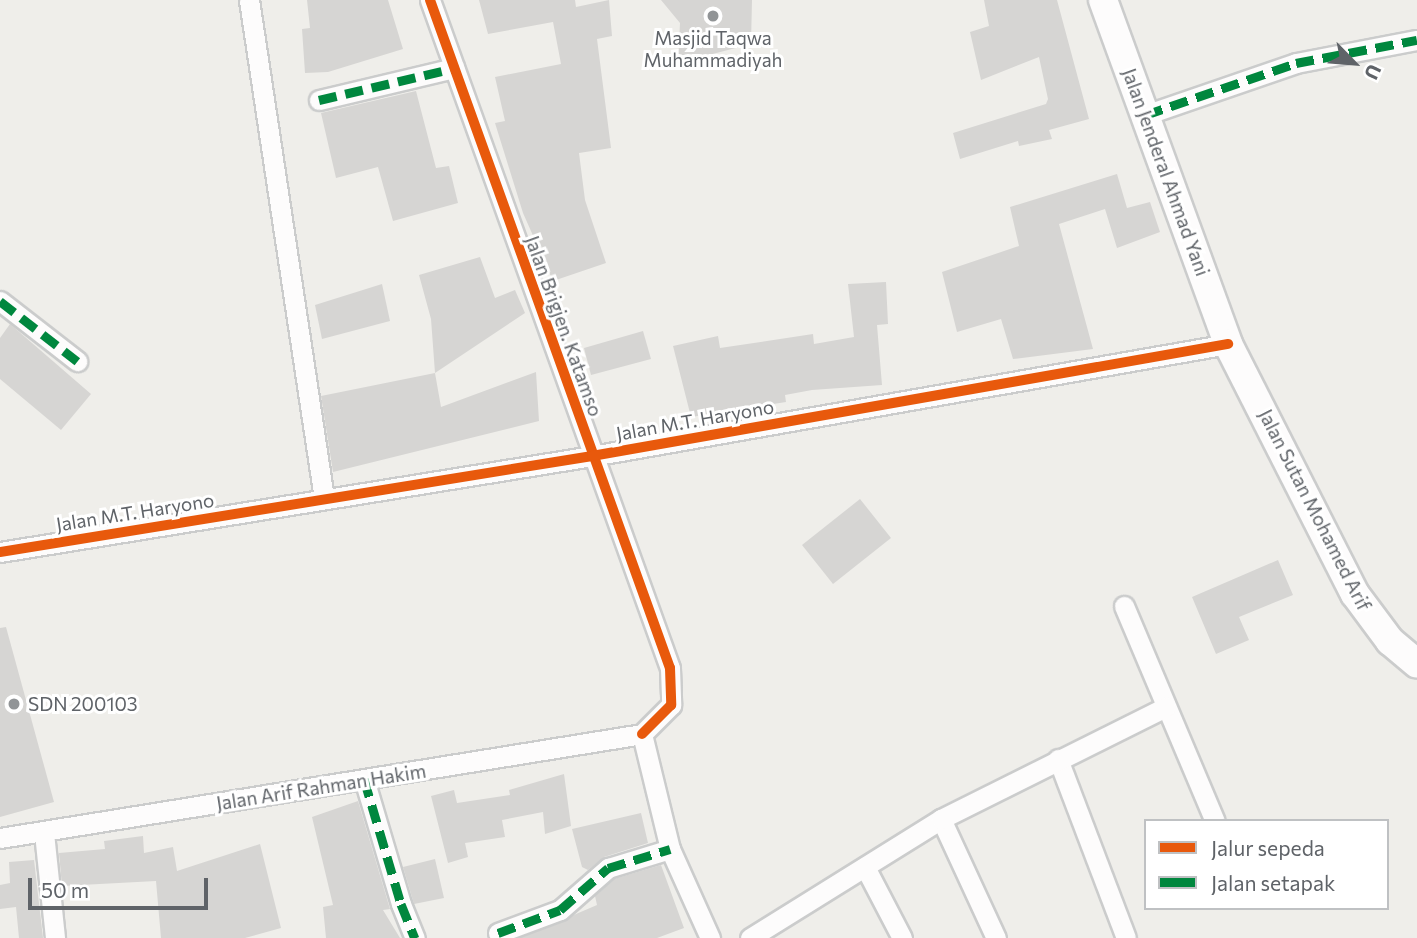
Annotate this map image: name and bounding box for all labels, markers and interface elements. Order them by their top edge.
marker: Masjid Taqwa Muhammadiyah [705,8,721,24]
place label: Masjid Taqwa Muhammadiyah [644,27,782,71]
north arrow [1319,28,1389,98]
text: U [1360,61,1387,83]
street label: Jalan Jenderal Ahmad Yani [1118,65,1214,279]
street label: Jalan Brigjen. Katamso [521,233,607,419]
street label: Jalan M.T. Haryono [614,395,776,445]
street label: Jalan Sutan Mohamed Arif [1254,405,1376,615]
street label: Jalan M.T. Haryono [54,488,216,536]
place label: SDN 200103 [28,693,138,715]
marker: SDN 200103 [6,696,22,712]
street label: Jalan Arif Rahman Hakim [215,759,427,815]
legend [1144,819,1389,910]
text: Jalur sepeda [1211,835,1325,860]
scale bar [32,864,212,908]
text: Jalan setapak [1211,870,1335,895]
text: 50 m [41,877,89,902]

